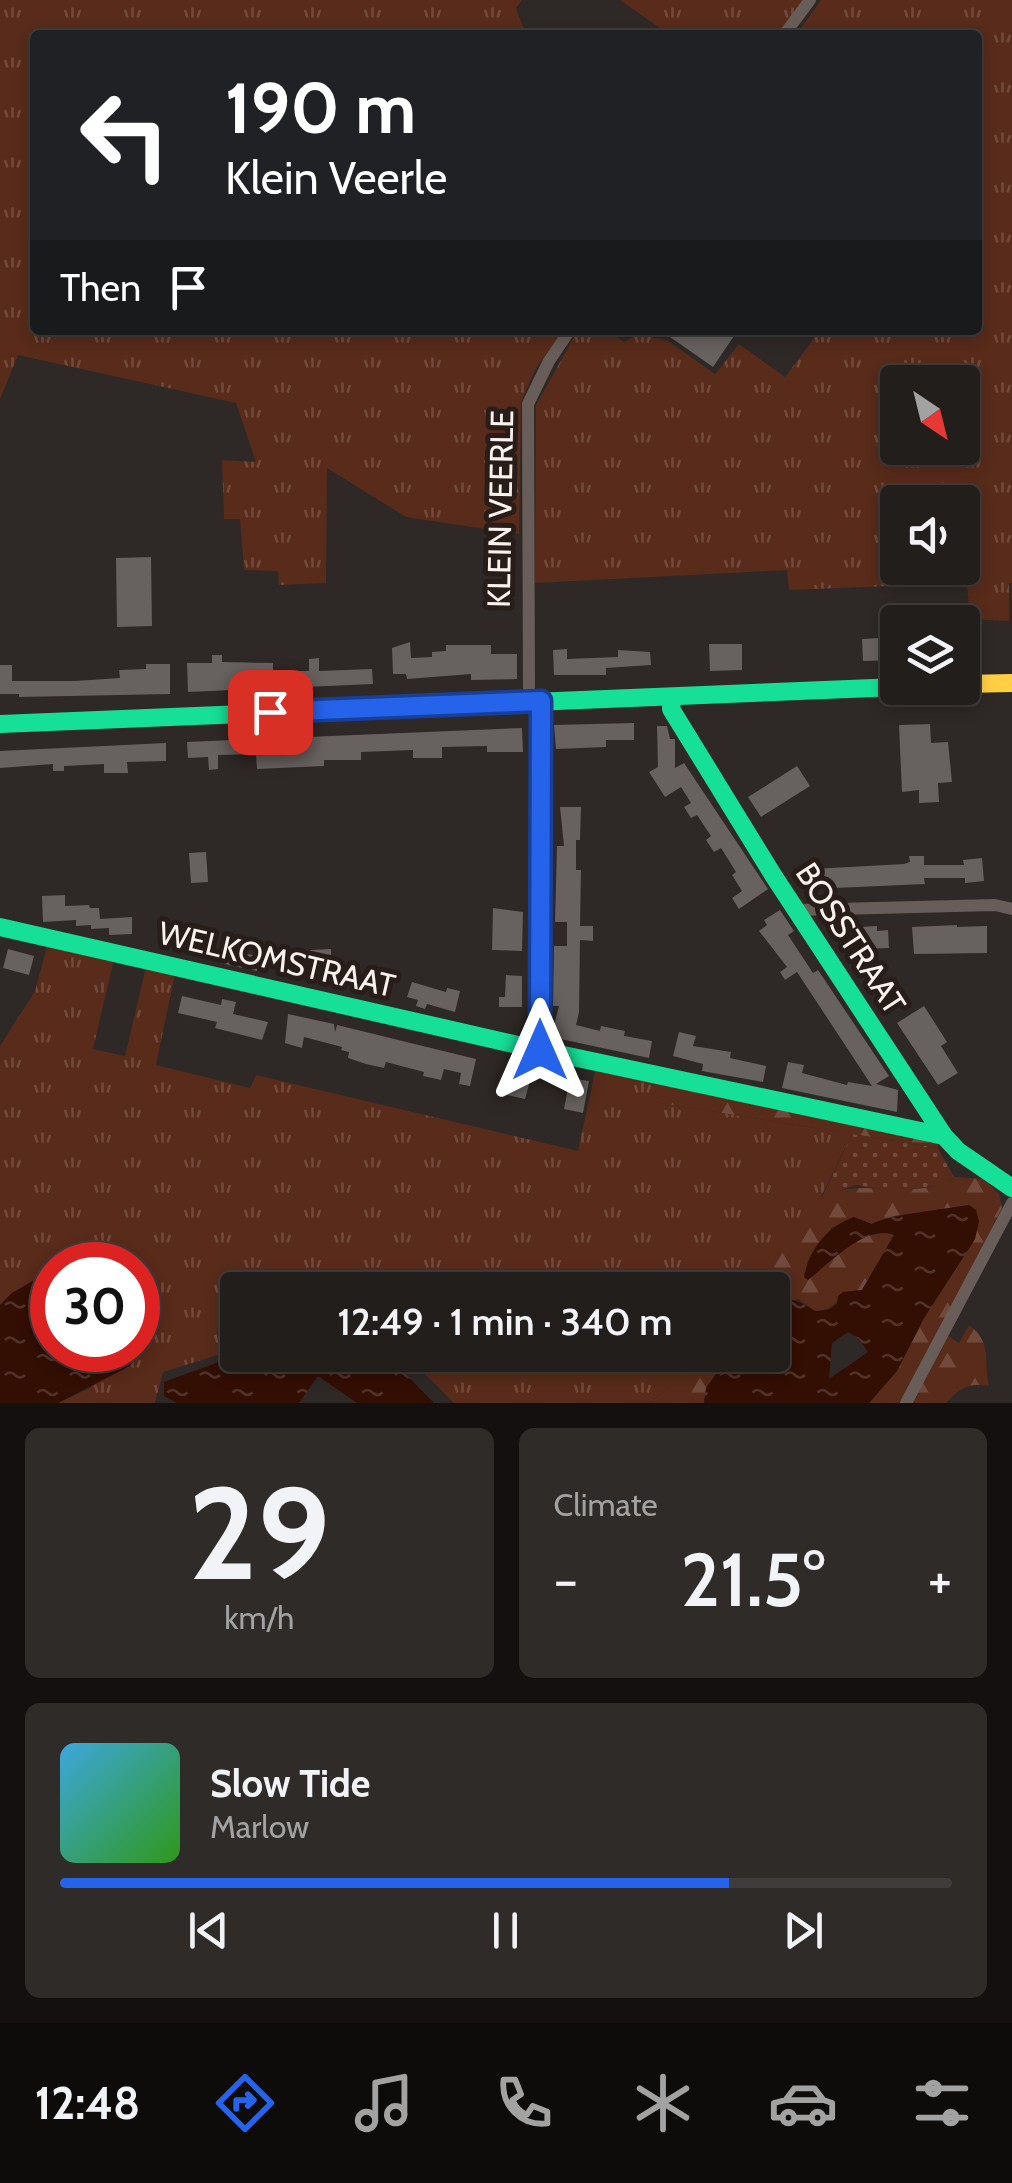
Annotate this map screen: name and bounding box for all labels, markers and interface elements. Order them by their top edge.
text: 190 m [225,65,416,151]
icon: left [60,70,190,200]
text: Klein Veerle [225,151,447,205]
icon: arrive [161,260,216,315]
text: Then [60,264,141,311]
north arrow [880,365,980,465]
map controls [880,365,980,705]
street label: KLEIN VEERLE [479,410,521,608]
button: sound [880,485,980,585]
button: layers [880,605,980,705]
pin [228,670,313,755]
icon: arrive [243,685,298,740]
street label: BOSSTRAAT [788,855,914,1021]
street label: WELKOMSTRAAT [155,913,399,1005]
position arrow [488,998,592,1102]
speed limit sign: 30 [30,1242,160,1372]
text: 12:49 · 1 min · 340 m [338,1298,672,1345]
text: 29 [188,1454,330,1612]
text: Climate [554,1485,658,1524]
text: 21.5° [681,1534,825,1625]
text: − [554,1546,578,1613]
text: + [928,1546,952,1613]
text: km/h [224,1598,294,1637]
text: Slow Tide [210,1760,370,1807]
text: Marlow [210,1807,309,1846]
icon: previous [181,1903,236,1958]
icon: pause [478,1903,533,1958]
icon: next [776,1903,831,1958]
icon: directions [210,2068,280,2138]
icon: music [349,2068,419,2138]
icon: phone [489,2068,559,2138]
icon: climate [628,2068,698,2138]
icon: car [768,2068,838,2138]
icon: filters [907,2068,977,2138]
text: 12:48 [35,2076,140,2130]

